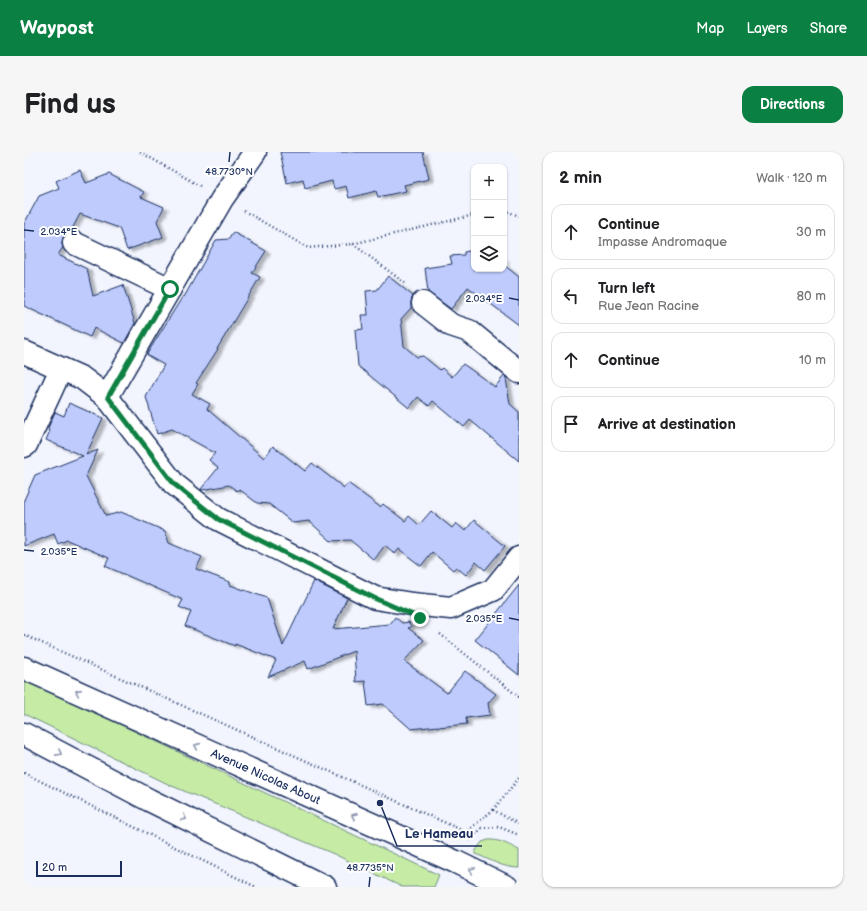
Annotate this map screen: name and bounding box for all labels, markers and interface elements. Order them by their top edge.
text: Waypost [20,17,94,40]
text: Map [696,20,724,37]
text: Layers [746,20,788,37]
text: Share [810,20,847,37]
button: Directions [742,86,843,123]
text: Find us [24,88,116,121]
map controls [471,164,507,272]
button: + [471,164,507,200]
text: 48.7730°N [205,166,253,178]
text: 2 min [559,168,602,188]
text: Walk · 120 m [756,170,827,186]
button: − [471,200,507,236]
text: Continue [598,215,660,234]
icon: ahead [560,221,582,243]
text: 30 m [796,224,826,240]
text: 2.034°E [41,226,78,238]
text: Impasse Andromaque [598,234,727,250]
button: layers [471,236,507,272]
text: Turn left [598,279,655,298]
route start [161,280,179,298]
icon: left [560,285,582,307]
text: 80 m [797,288,826,304]
text: 2.034°E [466,293,503,305]
text: Rue Jean Racine [598,298,699,314]
icon: ahead [560,349,582,371]
text: Continue [598,351,660,370]
text: 10 m [799,352,826,368]
icon: arrive [560,413,582,435]
text: Arrive at destination [598,415,736,434]
text: 2.035°E [41,546,78,558]
route end [411,609,429,627]
text: 2.035°E [466,613,503,625]
one-way arrow [75,689,82,697]
one-way arrow [193,743,201,751]
street label: Avenue Nicolas About [209,745,323,808]
one-way arrow [54,748,62,755]
one-way arrow [180,813,187,820]
one-way arrow [350,813,358,821]
callout: Le Hameau [397,821,482,846]
text: Le Hameau [405,826,473,842]
scale bar [36,859,122,878]
text: 20 m [42,861,67,874]
text: 48.7735°N [346,862,394,874]
one-way arrow [469,867,476,875]

